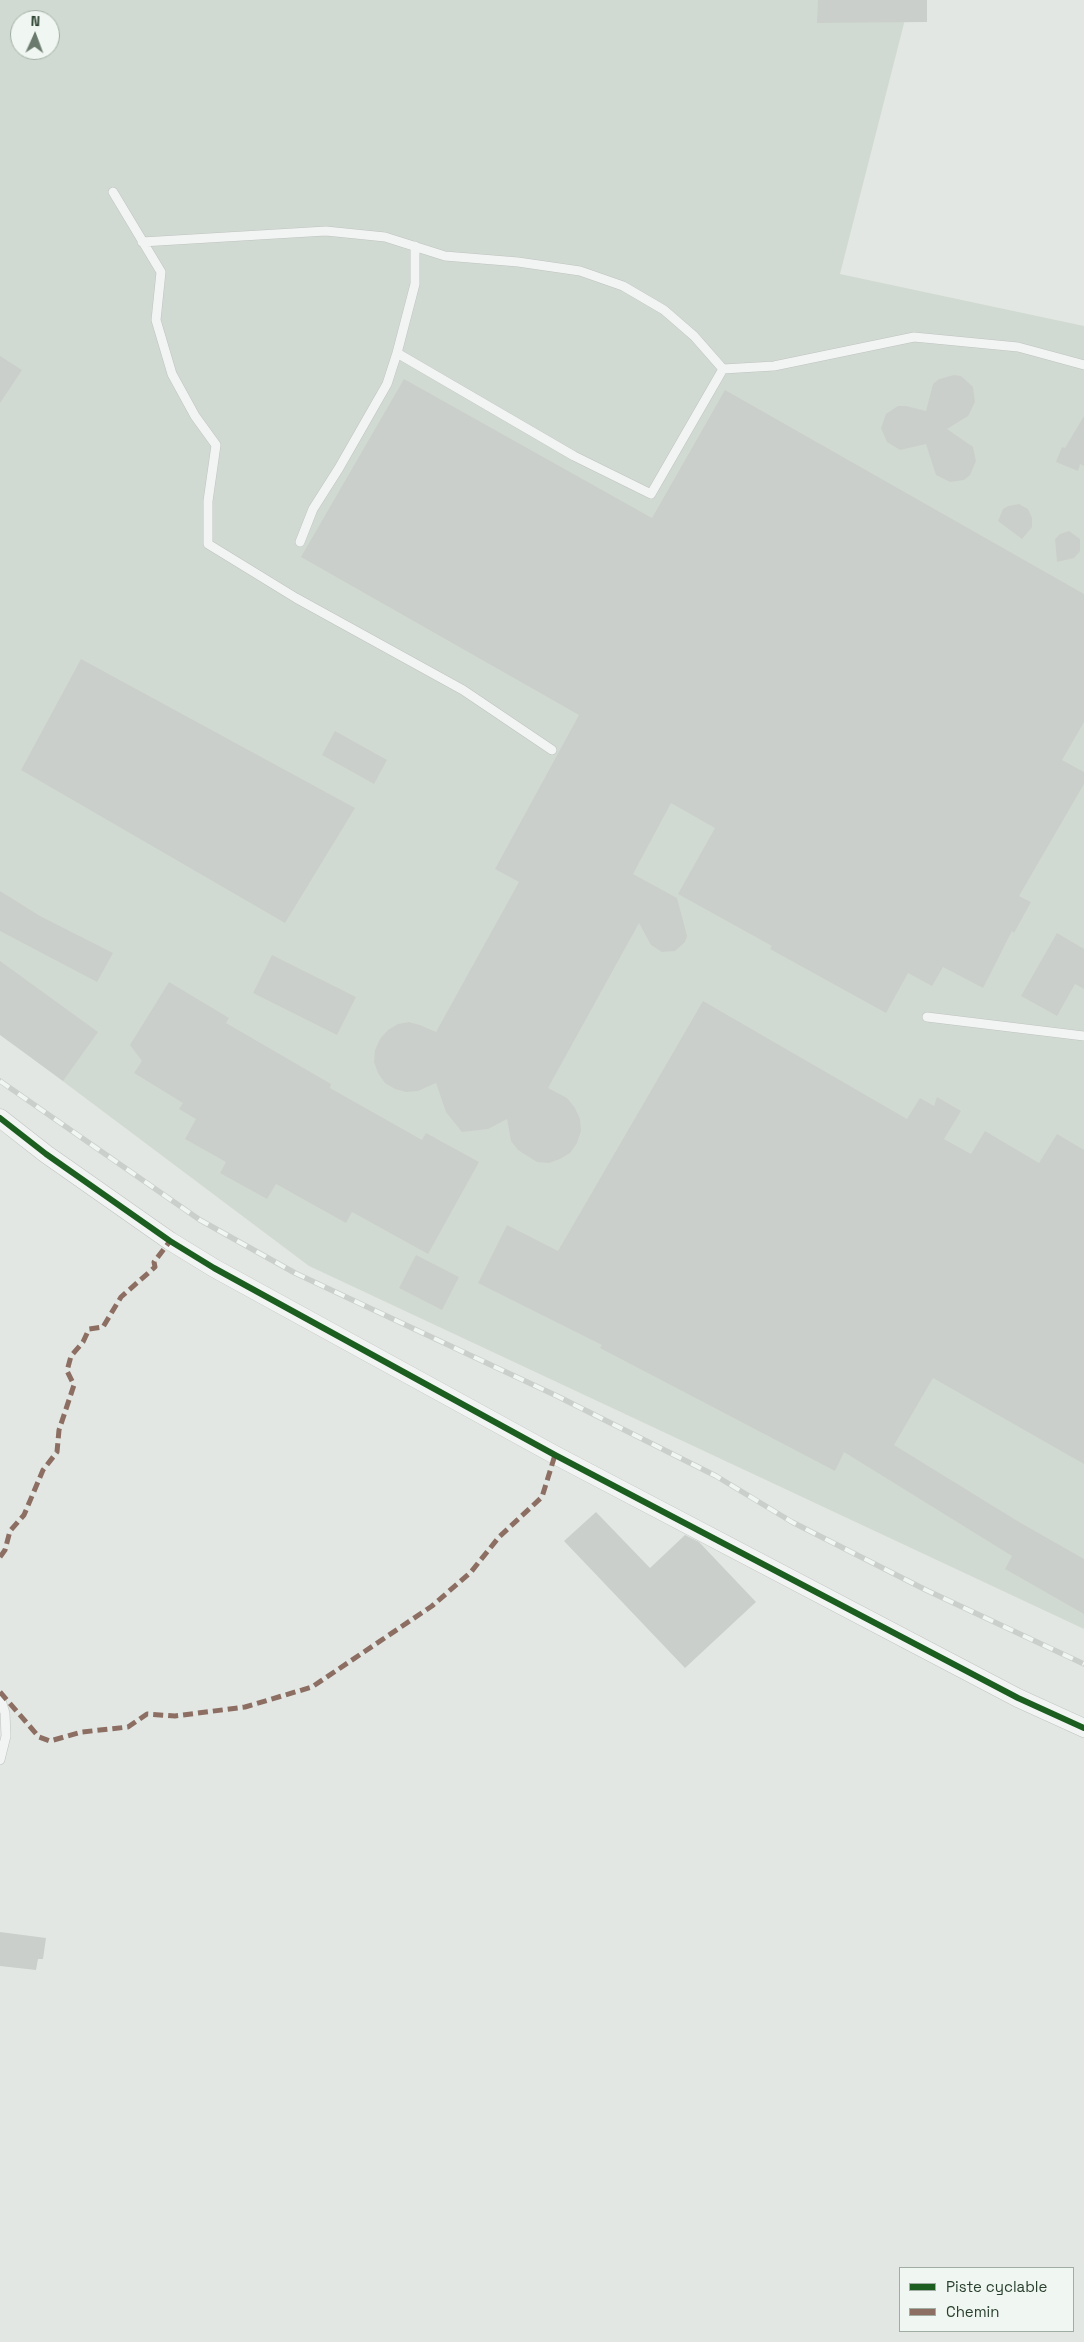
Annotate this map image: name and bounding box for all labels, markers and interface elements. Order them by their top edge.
north arrow [10,10,60,60]
text: N [30,12,40,30]
legend [899,2267,1074,2332]
text: Piste cyclable [946,2277,1047,2296]
text: Chemin [946,2302,999,2321]

